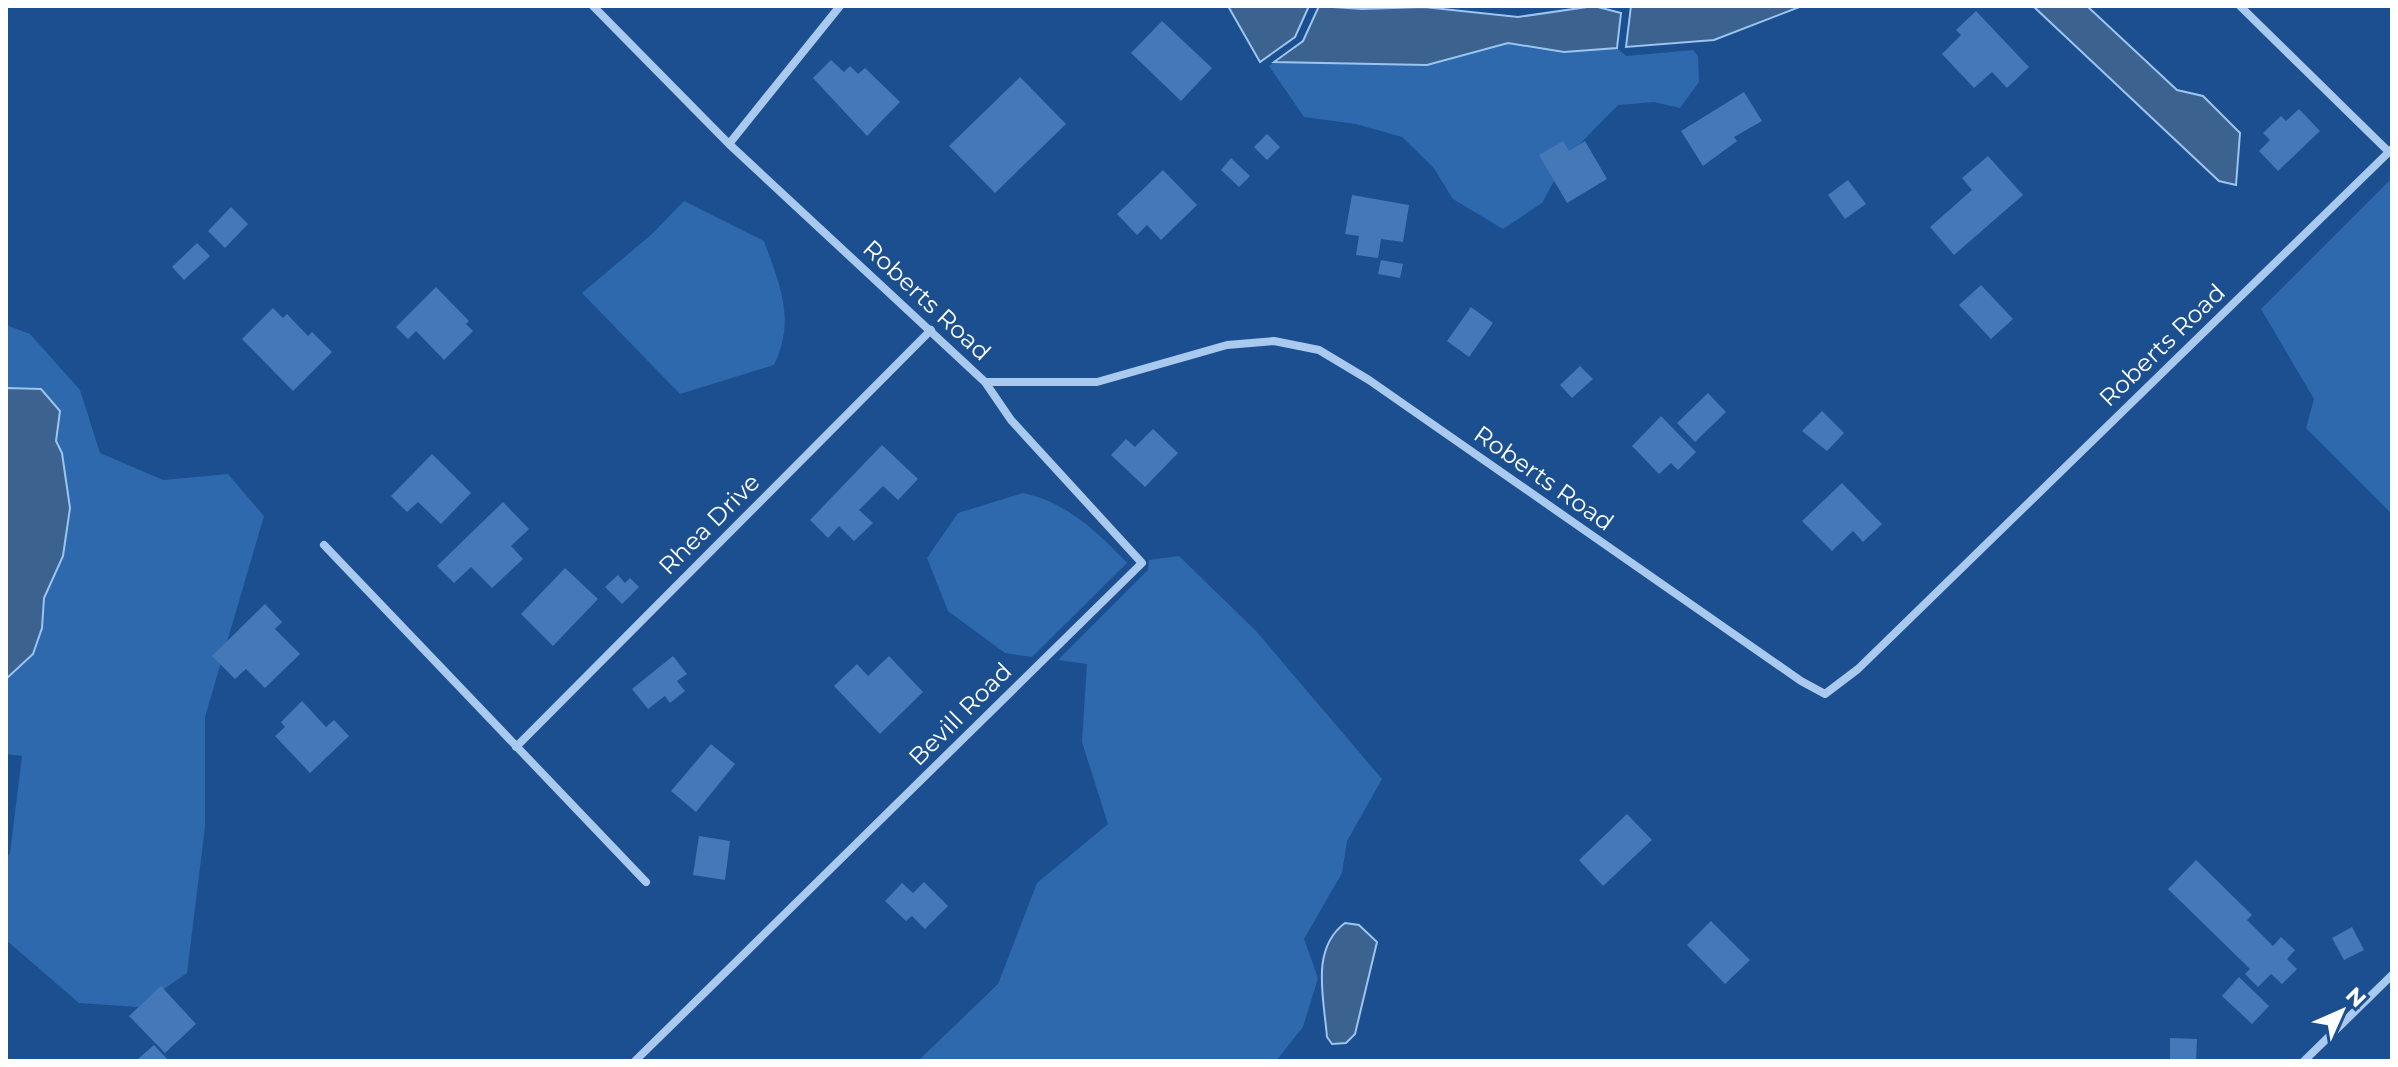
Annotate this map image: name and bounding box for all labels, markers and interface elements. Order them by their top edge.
street label: Roberts Road [857,234,997,366]
street label: Roberts Road [2093,278,2231,412]
street label: Roberts Road [1469,419,1619,537]
street label: Rhea Drive [652,467,766,581]
street label: Bevill Road [902,656,1018,772]
north arrow [2302,971,2382,1051]
text: N [2340,981,2372,1013]

